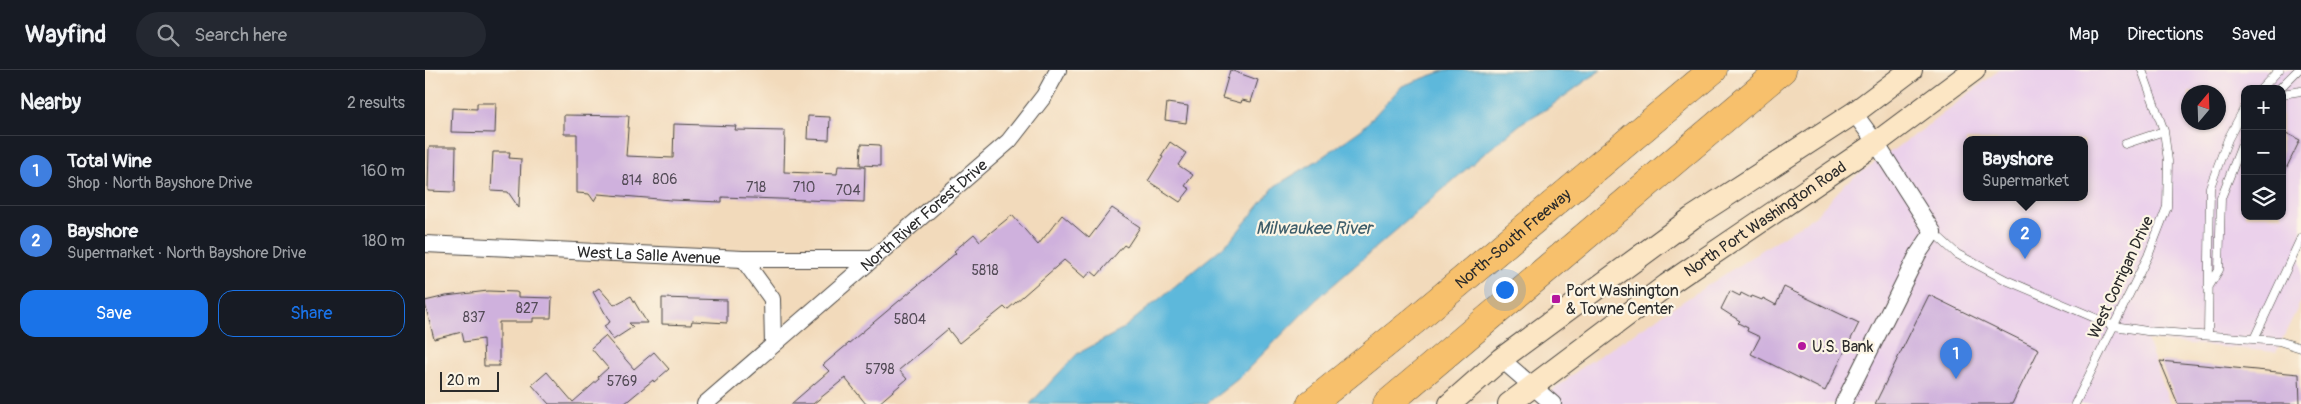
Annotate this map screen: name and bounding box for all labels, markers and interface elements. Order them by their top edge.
search box [136,12,486,57]
text: Wayfind [25,20,106,49]
icon: search [154,21,182,49]
text: Search here [194,23,287,47]
text: Map [2069,23,2099,46]
text: Directions [2127,23,2203,46]
text: Saved [2231,23,2276,46]
north arrow [2181,85,2226,130]
map controls [2241,85,2286,220]
button: + [2241,85,2286,130]
text: Nearby [20,89,81,116]
text: 2 results [347,93,405,113]
button: − [2241,130,2286,175]
popup [1963,136,2088,201]
text: Bayshore [1982,147,2053,171]
text: Total Wine [67,149,152,173]
street label: North River Forest Drive [857,155,992,276]
street label: North Port Washington Road [1680,157,1850,282]
text: 1 [33,161,39,181]
text: 160 m [361,161,405,181]
house number: 806 [653,171,677,188]
text: Supermarket [1982,171,2069,191]
house number: 814 [622,172,642,189]
text: Shop · North Bayshore Drive [67,173,252,193]
button: layers [2241,175,2286,220]
house number: 718 [746,179,766,196]
house number: 710 [793,179,815,196]
house number: 704 [835,182,861,199]
street label: North-South Freeway [1451,184,1575,293]
street label: West Corrigan Drive [2084,213,2158,342]
water label: Milwaukee River [1256,217,1375,240]
pin: 2 [2009,218,2041,259]
text: Bayshore [67,219,138,243]
text: 2 [32,231,40,251]
text: 180 m [362,231,405,251]
street label: West La Salle Avenue [576,242,721,269]
text: Supermarket · North Bayshore Drive [67,243,306,263]
house number: 5818 [971,262,999,279]
your location [1492,277,1518,303]
place label: Port Washington & Towne Center [1566,281,1679,319]
button: Save [20,290,208,337]
button: Share [218,290,405,337]
marker: Port Washington & Towne Center [1550,293,1562,305]
house number: 827 [516,300,539,317]
house number: 837 [463,309,486,326]
house number: 5804 [894,311,926,328]
place label: U.S. Bank [1812,337,1874,357]
pin: 1 [1940,338,1972,379]
marker: U.S. Bank [1796,340,1808,352]
house number: 5798 [865,361,895,378]
scale bar [440,369,499,392]
text: 20 m [447,372,480,389]
house number: 5769 [607,373,637,390]

